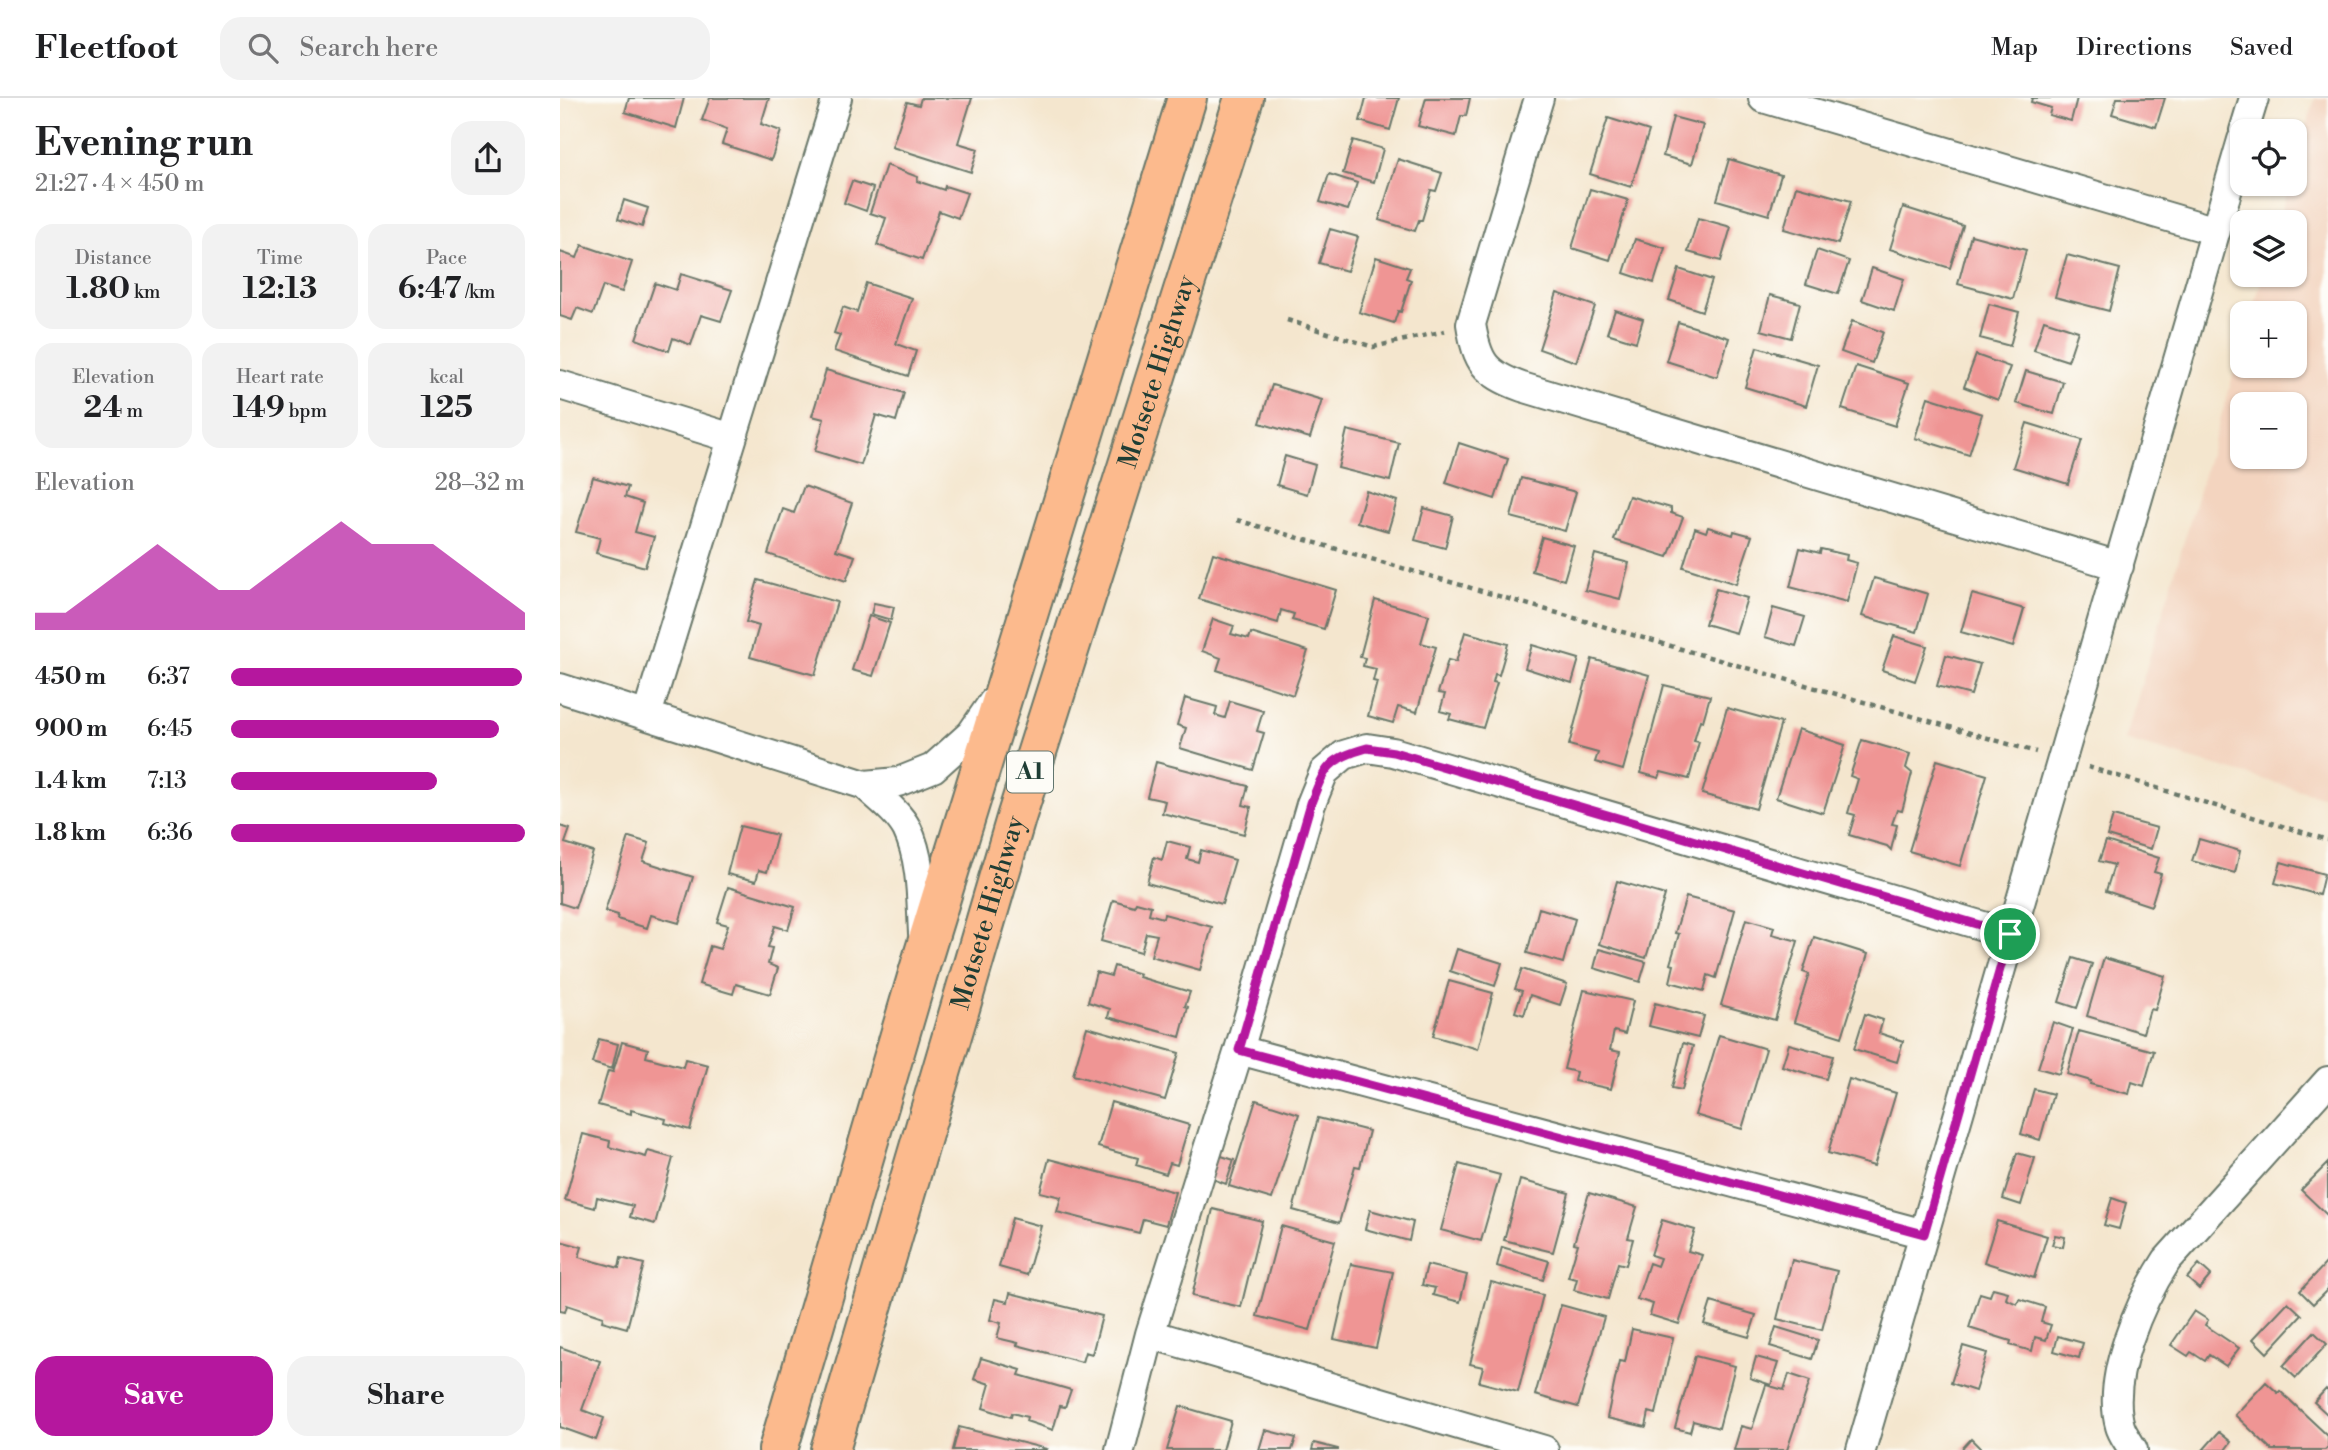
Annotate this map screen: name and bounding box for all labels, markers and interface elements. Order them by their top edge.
search box [220,17,710,80]
text: Fleetfoot [35,28,178,69]
icon: search [244,29,282,67]
text: Search here [300,32,438,64]
text: Map [1991,33,2038,63]
text: Directions [2076,33,2192,63]
text: Saved [2230,33,2293,63]
map controls [2230,119,2307,469]
button: locate [2230,119,2307,196]
text: Evening run [35,120,253,167]
button: share [451,121,525,195]
text: 21:27 · 4 × 450 m [35,170,204,198]
button: layers [2230,210,2307,287]
text: Distance [75,246,152,270]
text: Time [257,246,303,270]
text: Pace [426,246,467,270]
text: 1.80 [66,270,130,308]
text: 12:13 [243,270,317,308]
text: 6:47 [398,270,461,308]
street label: Motsete Highway [1112,271,1203,472]
text: km [130,280,160,304]
text: /km [461,280,496,304]
button: + [2230,301,2307,378]
text: Elevation [72,365,154,389]
text: Heart rate [236,365,324,389]
text: kcal [429,365,464,389]
text: 24 [84,389,123,427]
text: 149 [233,389,285,427]
text: 125 [420,389,473,427]
button: − [2230,392,2307,469]
text: m [123,399,143,423]
text: bpm [285,399,327,423]
text: Elevation [35,469,135,497]
text: 28–32 m [435,469,525,497]
text: 450 m [35,663,106,691]
text: 6:37 [147,663,190,691]
text: 900 m [35,715,108,743]
text: 6:45 [147,715,193,743]
road number: A1 [1007,752,1053,792]
text: 1.4 km [35,767,107,795]
text: 7:13 [147,767,187,795]
street label: Motsete Highway [944,812,1032,1014]
text: 1.8 km [35,819,106,847]
text: 6:36 [147,819,193,847]
pin [1980,904,2040,964]
icon: arrive [1991,915,2029,953]
button: Save [35,1356,273,1436]
button: Share [287,1356,525,1436]

